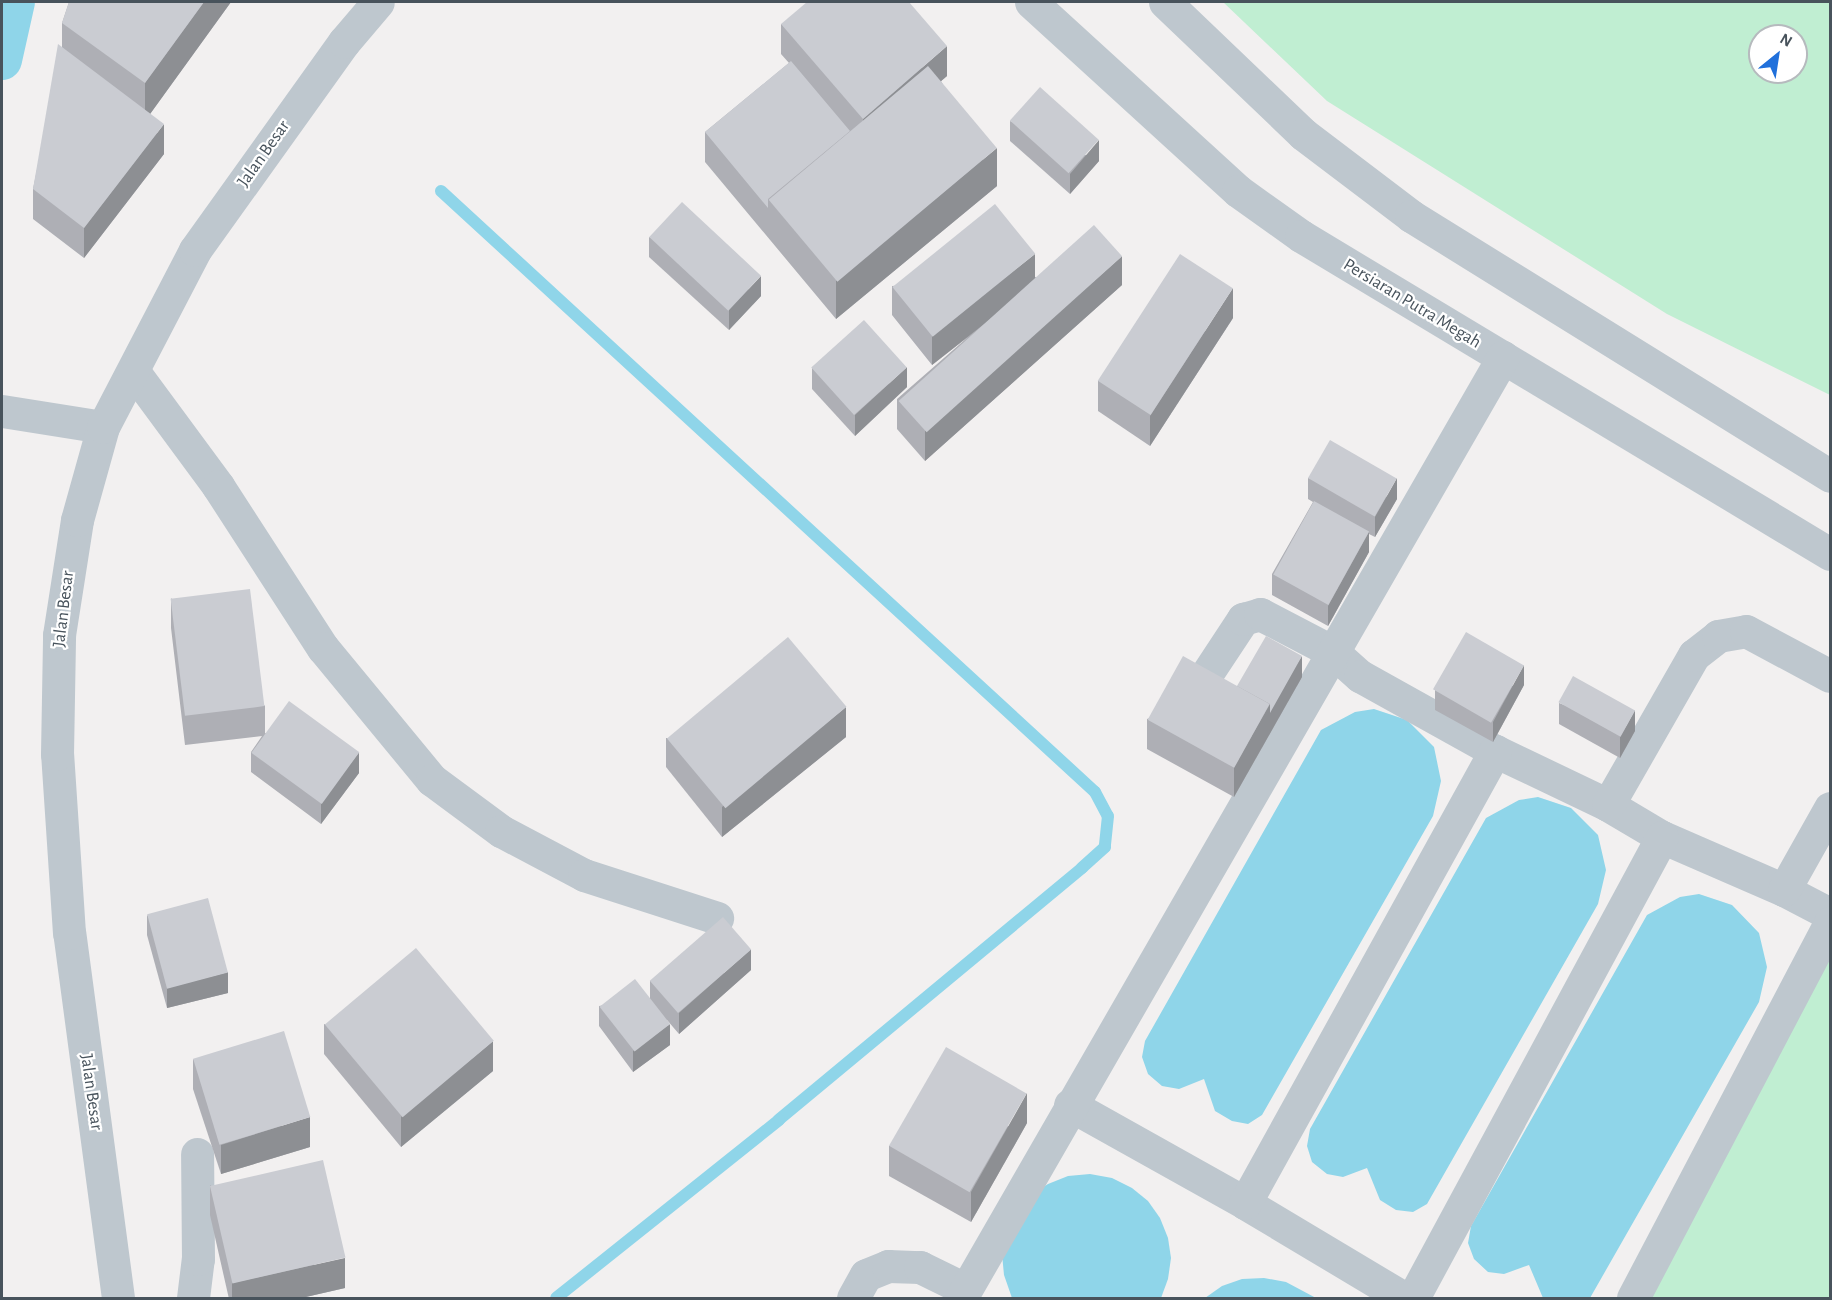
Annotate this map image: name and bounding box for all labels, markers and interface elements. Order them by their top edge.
north arrow [1748,24,1808,84]
text: N [1777,30,1795,50]
street label: Jalan Besar [233,116,295,192]
street label: Persiaran Putra Megah [1339,254,1485,354]
street label: Jalan Besar [49,570,79,648]
street label: Jalan Besar [75,1052,107,1132]

